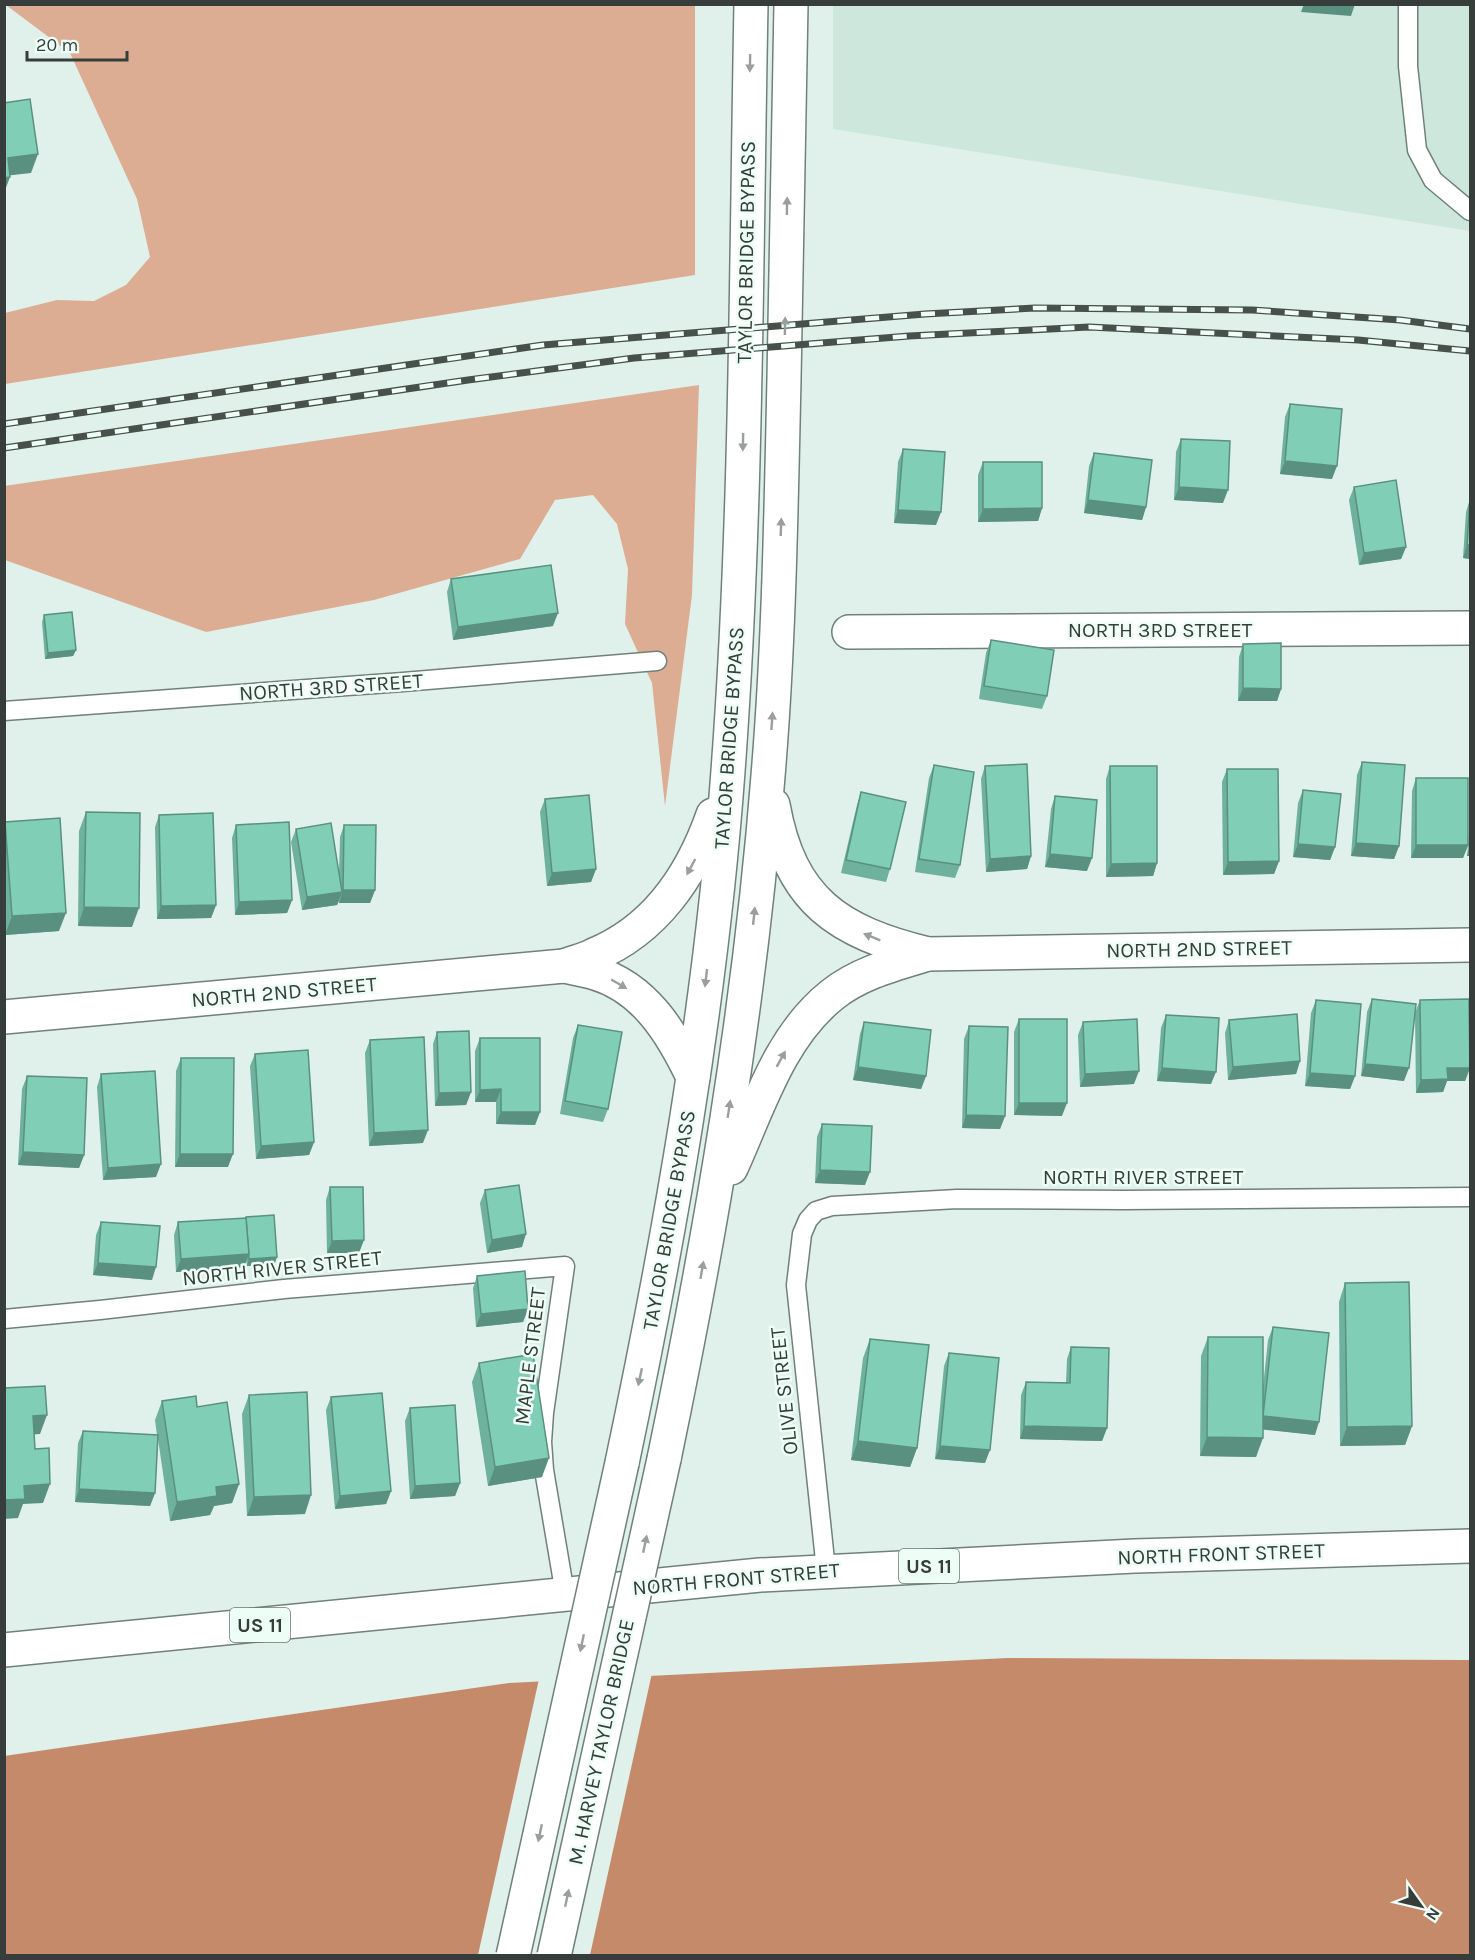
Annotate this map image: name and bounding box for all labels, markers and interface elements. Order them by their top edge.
scale bar [27,24,128,62]
text: 20 m [36,34,78,56]
one-way arrow [745,53,755,72]
street label: TAYLOR BRIDGE BYPASS [732,140,760,364]
one-way arrow [782,197,792,216]
one-way arrow [780,317,789,336]
one-way arrow [738,432,747,451]
one-way arrow [776,517,786,536]
street label: NORTH 3RD STREET [1068,618,1253,642]
street label: TAYLOR BRIDGE BYPASS [709,626,749,850]
street label: NORTH 3RD STREET [238,669,424,705]
one-way arrow [767,712,776,731]
one-way arrow [686,859,696,876]
one-way arrow [749,906,759,925]
one-way arrow [863,932,881,941]
street label: NORTH 2ND STREET [1106,935,1293,963]
one-way arrow [702,969,711,988]
street label: NORTH 2ND STREET [190,972,378,1012]
one-way arrow [611,979,628,989]
one-way arrow [776,1051,786,1068]
one-way arrow [724,1099,733,1118]
street label: TAYLOR BRIDGE BYPASS [638,1108,700,1332]
street label: NORTH RIVER STREET [1043,1165,1244,1189]
street label: NORTH RIVER STREET [181,1246,384,1290]
one-way arrow [698,1260,707,1279]
street label: MAPLE STREET [510,1285,550,1426]
street label: OLIVE STREET [765,1326,803,1456]
one-way arrow [635,1368,644,1387]
one-way arrow [641,1534,650,1553]
street label: NORTH FRONT STREET [1117,1538,1326,1570]
road number: US 11 [899,1549,959,1583]
street label: NORTH FRONT STREET [631,1558,841,1600]
road number: US 11 [230,1608,290,1642]
street label: M. HARVEY TAYLOR BRIDGE [563,1617,639,1867]
one-way arrow [577,1634,586,1653]
one-way arrow [535,1824,544,1843]
north arrow [1391,1876,1451,1936]
one-way arrow [563,1889,572,1908]
text: N [1422,1904,1444,1924]

